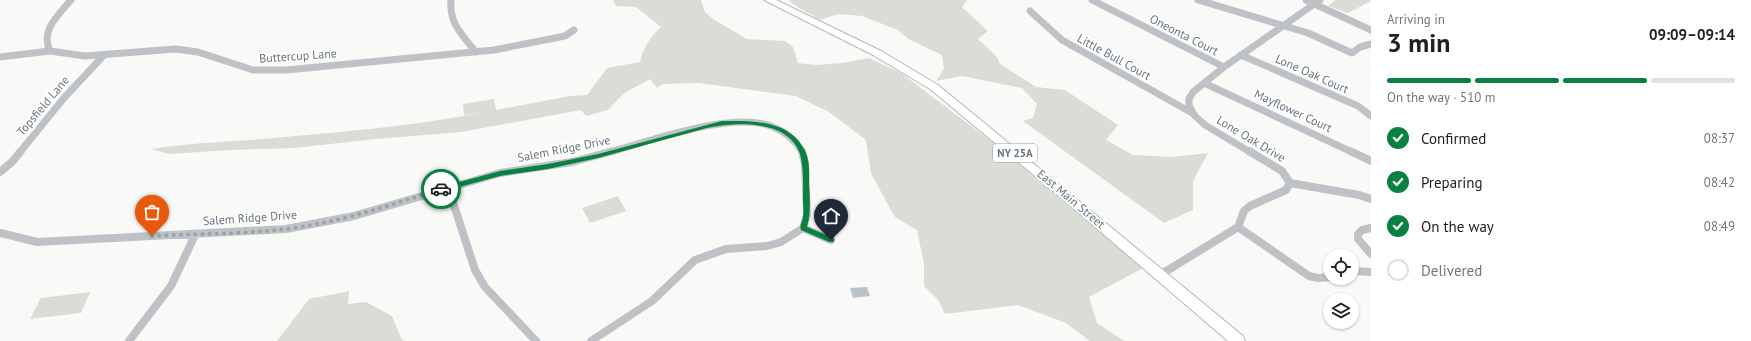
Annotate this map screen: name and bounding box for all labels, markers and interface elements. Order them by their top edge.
street label: Oneonta Court [1147,11,1221,58]
text: Arriving in [1387,11,1445,28]
text: 09:09–09:14 [1649,25,1735,44]
text: 3 min [1387,26,1450,59]
street label: Little Bull Court [1075,30,1154,83]
street label: Buttercup Lane [259,45,337,66]
street label: Lone Oak Court [1273,51,1351,96]
street label: Topsfield Lane [13,73,72,139]
street label: Mayflower Court [1252,86,1335,135]
text: On the way · 510 m [1387,89,1495,106]
street label: Lone Oak Drive [1214,112,1288,165]
icon: check [1387,127,1409,149]
text: Confirmed [1421,129,1486,148]
text: 08:37 [1704,130,1735,147]
street label: Salem Ridge Drive [516,132,612,165]
road number: NY 25A [993,144,1037,162]
street label: East Main Street [1034,166,1108,231]
courier [421,169,461,209]
icon: check [1387,171,1409,193]
text: Preparing [1421,173,1483,192]
text: 08:42 [1704,174,1735,191]
icon: car [430,178,452,200]
pin [135,195,169,236]
pin [814,199,848,240]
icon: bag [141,201,163,223]
icon: home [820,205,842,227]
street label: Salem Ridge Drive [202,207,298,228]
icon: check [1387,215,1409,237]
text: On the way [1421,217,1494,236]
text: 08:49 [1704,218,1735,235]
map controls [1323,249,1359,329]
button: locate [1323,249,1359,285]
text: Delivered [1421,261,1482,280]
button: layers [1323,293,1359,329]

